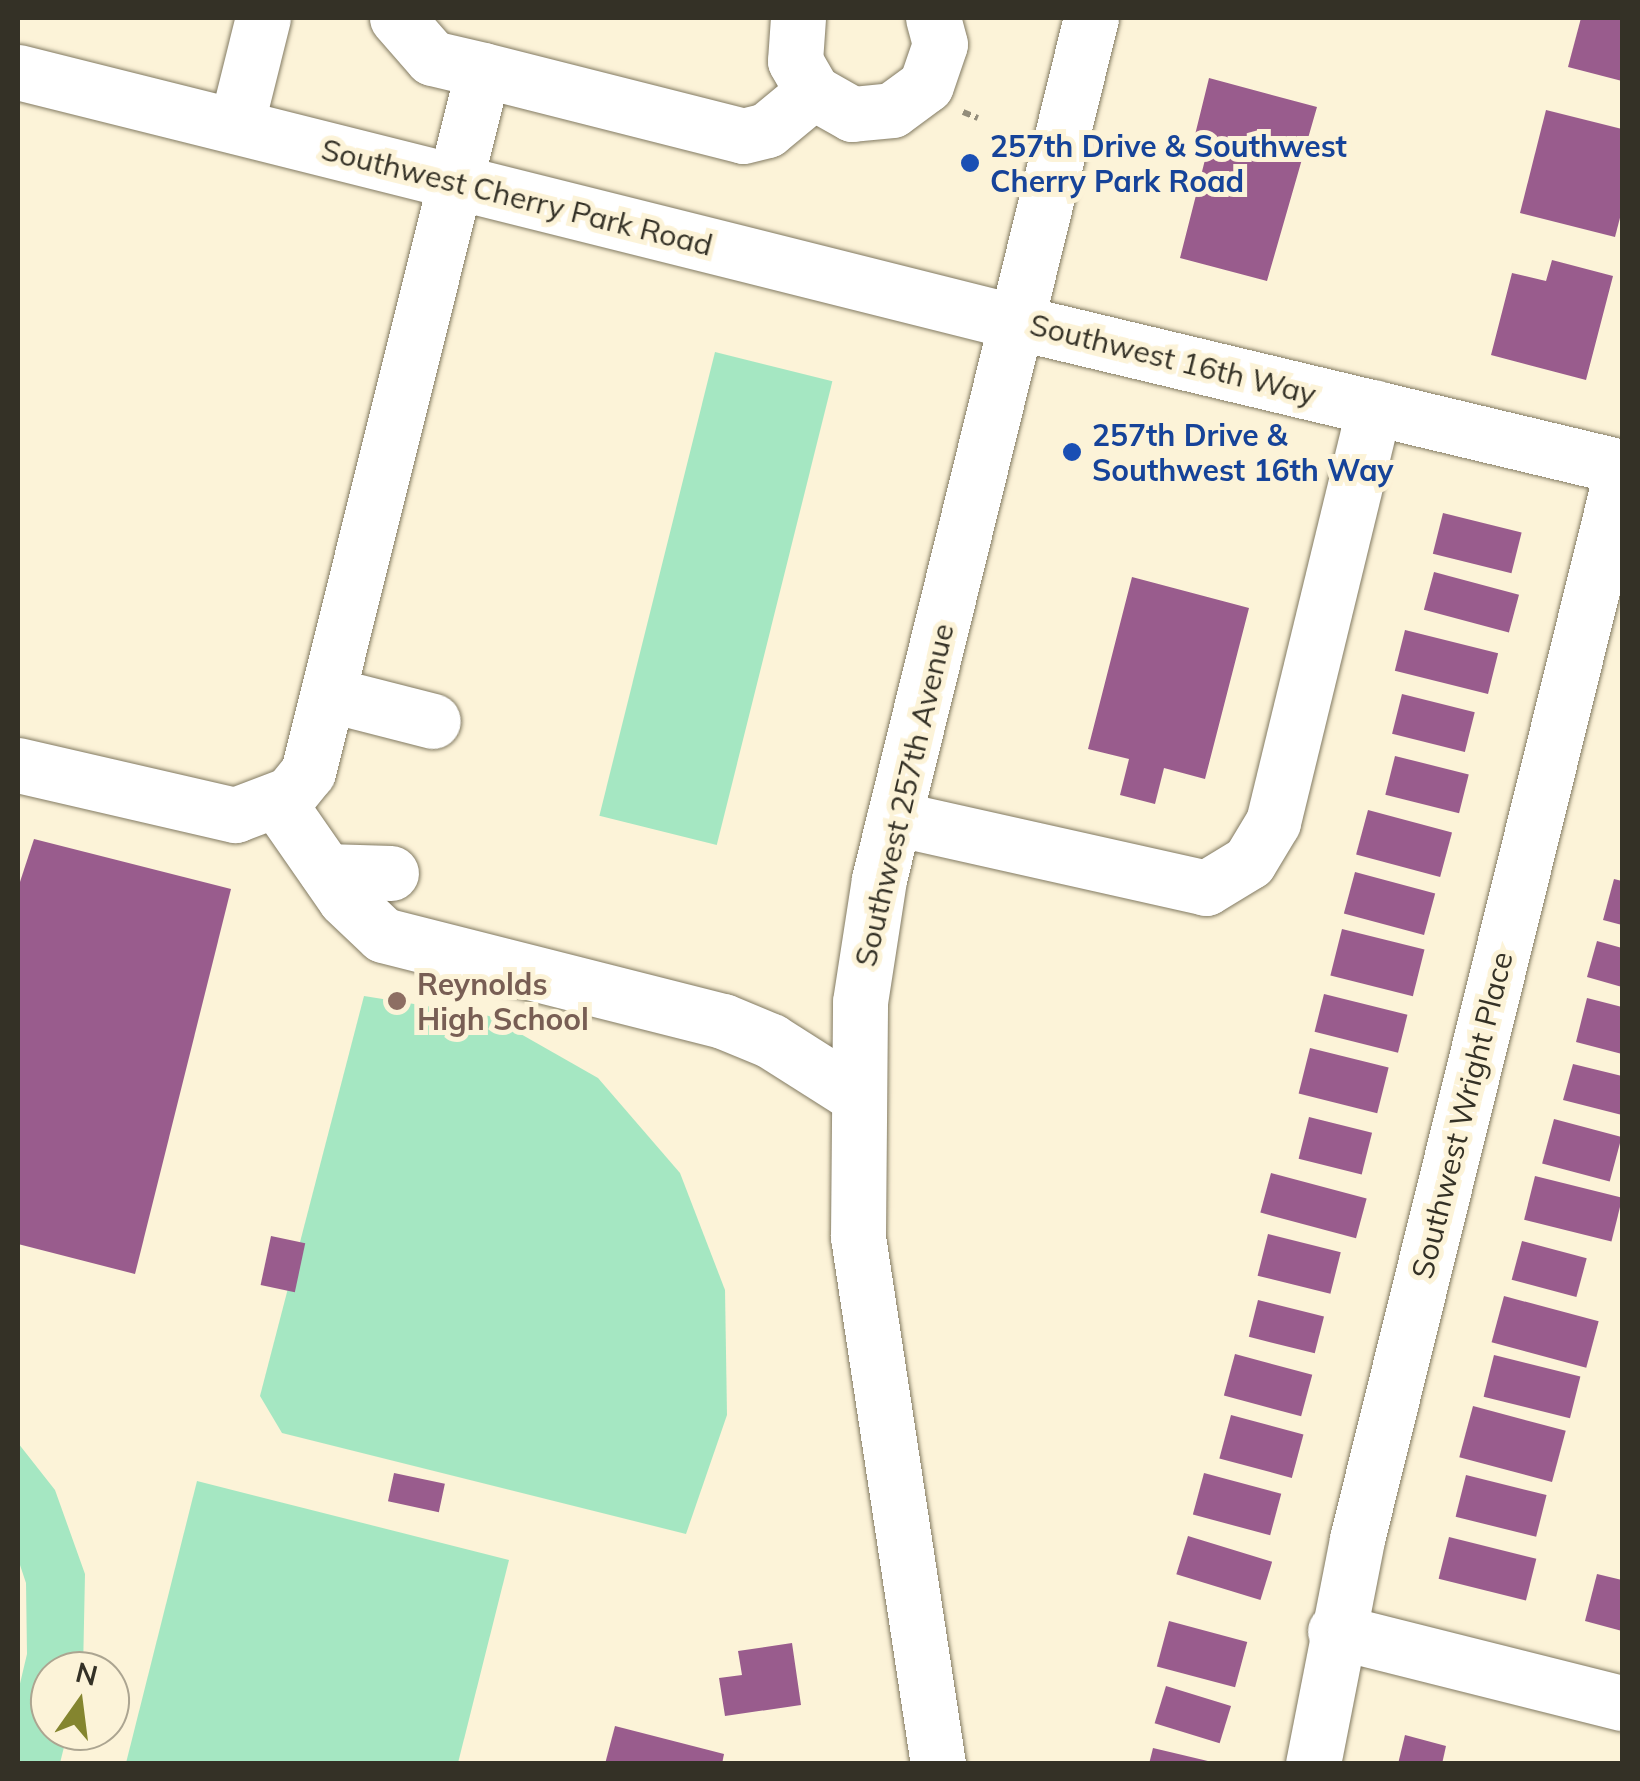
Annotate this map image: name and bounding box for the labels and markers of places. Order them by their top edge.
place label: 257th Drive & Southwest Cherry Park Road [990,128,1347,198]
marker: 257th Drive & Southwest Cherry Park Road [959,152,981,174]
place label: 257th Drive & Southwest 16th Way [1092,417,1394,488]
marker: 257th Drive & Southwest 16th Way [1061,441,1083,463]
place label: Reynolds High School [417,966,589,1036]
marker: Reynolds High School [386,990,408,1012]

